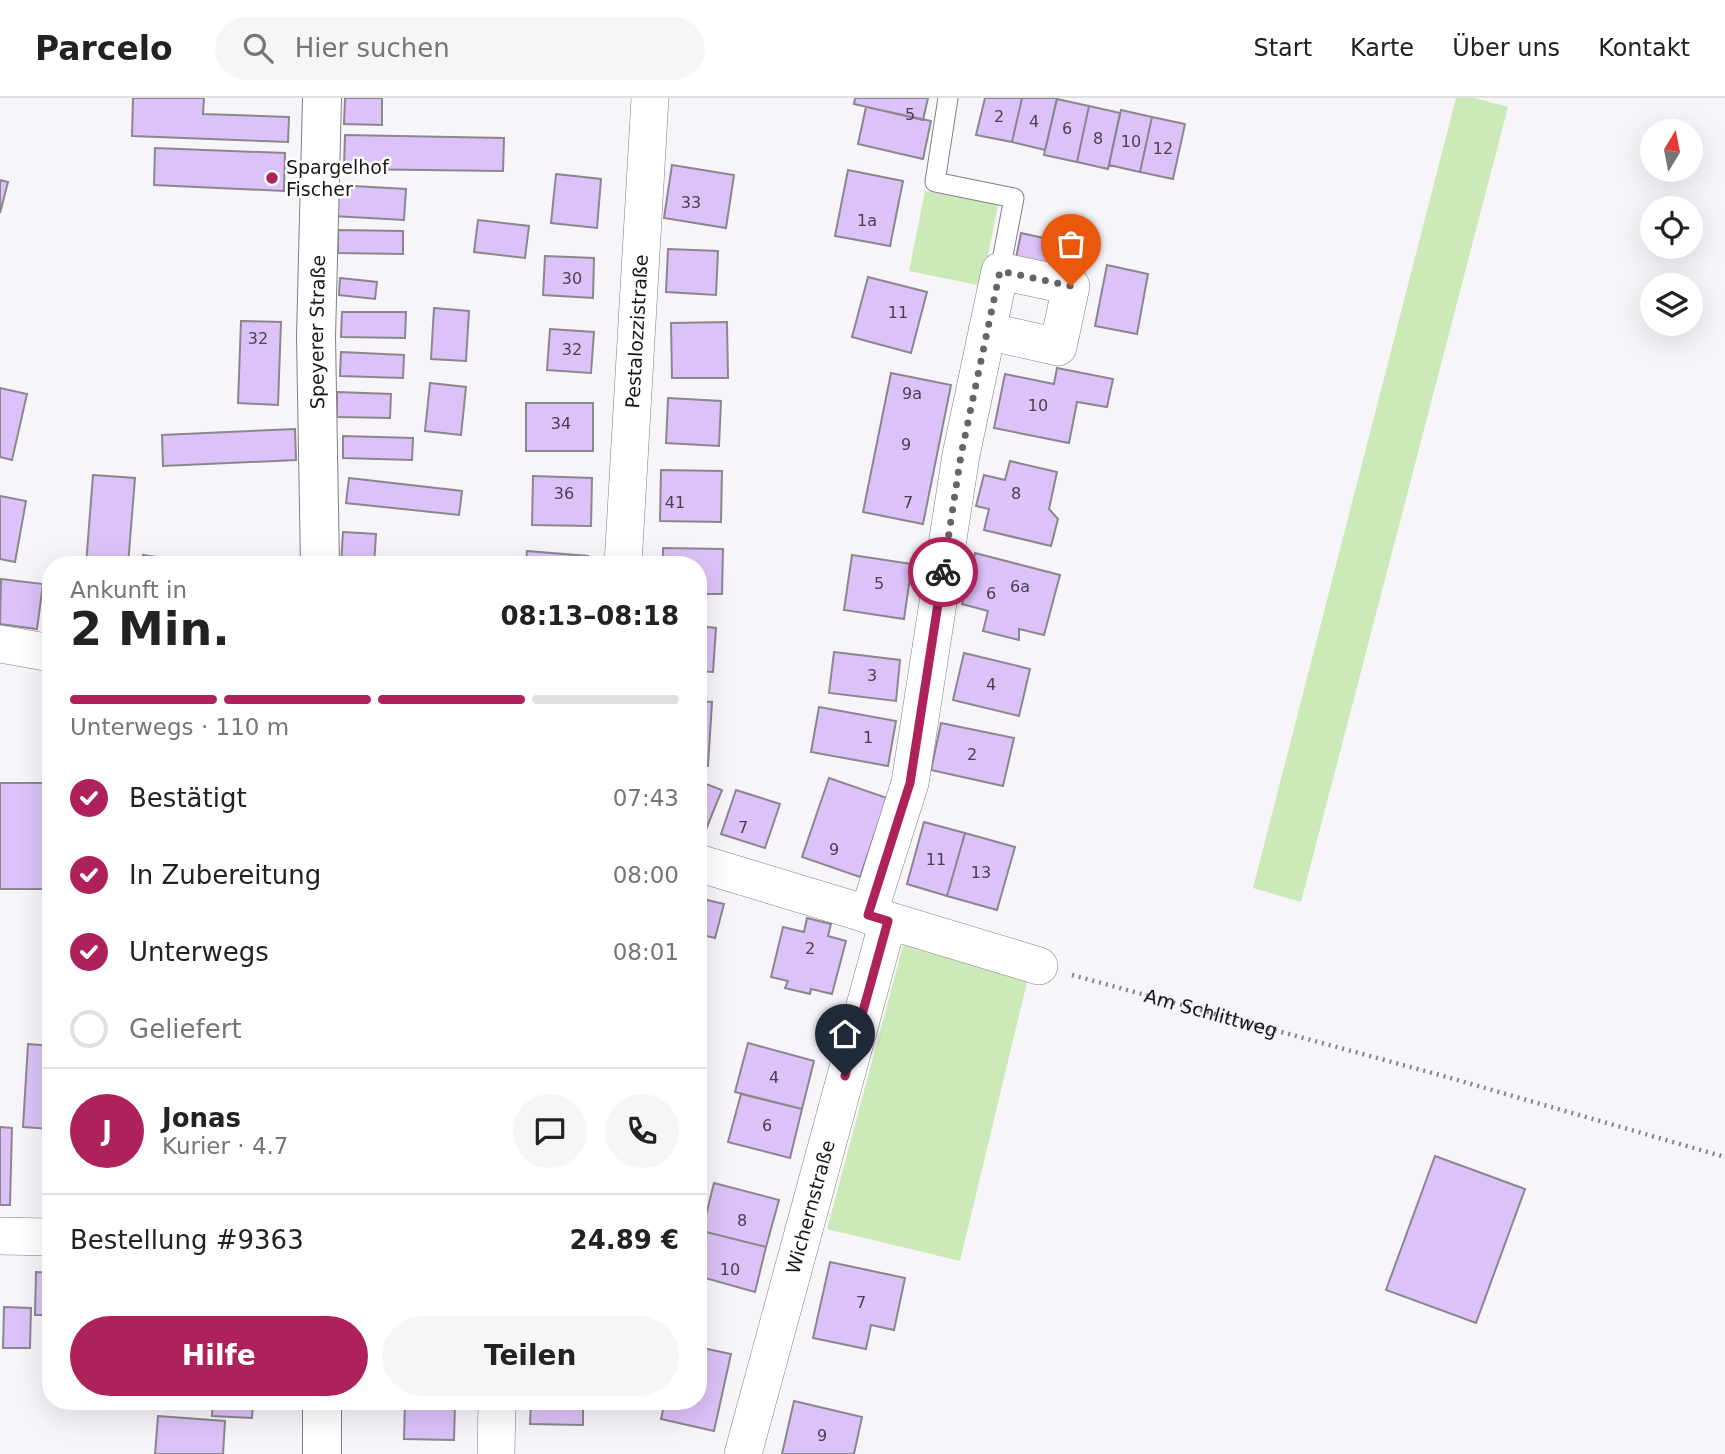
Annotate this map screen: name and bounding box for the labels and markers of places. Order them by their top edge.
place label: Spargelhof Fischer [286,156,390,200]
marker: Spargelhof Fischer [264,170,280,186]
pin [1041,214,1101,286]
pin [815,1004,875,1076]

